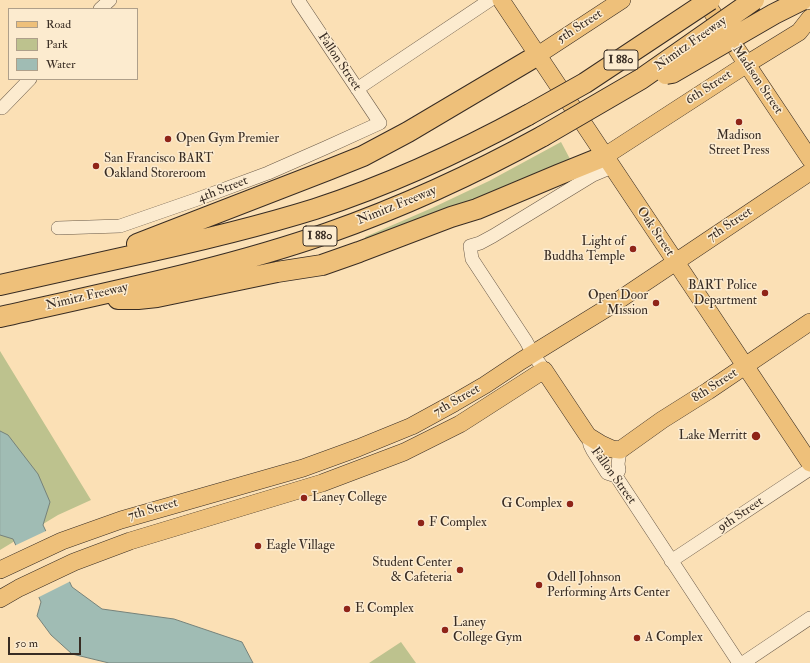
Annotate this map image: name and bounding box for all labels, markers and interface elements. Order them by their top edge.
street label: 5th Street [554,7,606,47]
legend [8,8,138,80]
street label: Nimitz Freeway [652,13,730,75]
text: Road [46,17,71,32]
street label: Fallon Street [314,30,364,94]
text: Park [46,37,68,52]
street label: Madison Street [728,43,786,117]
road number: I 880 [604,50,638,70]
text: Water [46,57,75,72]
street label: 6th Street [683,67,735,109]
marker: Madison Street Press [734,117,744,127]
place label: Madison Street Press [709,128,769,159]
place label: Open Gym Premier [176,131,279,147]
marker: Open Gym Premier [163,134,173,144]
place label: San Francisco BART Oakland Storeroom [104,151,214,182]
marker: San Francisco BART Oakland Storeroom [91,161,101,171]
street label: 4th Street [196,173,250,207]
street label: Nimitz Freeway [355,183,439,229]
street label: Oak Street [633,204,677,260]
street label: 7th Street [704,204,756,246]
road number: I 880 [303,226,337,246]
place label: Light of Buddha Temple [543,234,625,265]
marker: Light of Buddha Temple [628,244,638,254]
place label: BART Police Department [688,278,757,309]
street label: Nimitz Freeway [44,280,130,314]
place label: Open Door Mission [588,288,648,319]
marker: BART Police Department [760,288,770,298]
marker: Open Door Mission [651,298,661,308]
street label: 8th Street [689,366,741,406]
street label: 7th Street [431,381,483,421]
place label: Lake Merritt [679,428,747,444]
marker: Lake Merritt [750,430,762,442]
street label: Fallon Street [587,444,639,508]
place label: Laney College [312,490,387,506]
marker: Laney College [299,493,309,503]
street label: 9th Street [715,494,767,536]
street label: 7th Street [126,495,180,525]
place label: G Complex [502,496,562,512]
marker: G Complex [565,499,575,509]
place label: F Complex [429,515,487,531]
marker: F Complex [416,518,426,528]
place label: Eagle Village [266,538,335,554]
marker: Eagle Village [253,541,263,551]
place label: Student Center & Cafeteria [372,555,452,586]
marker: Student Center & Cafeteria [455,565,465,575]
place label: Odell Johnson Performing Arts Center [547,570,670,601]
marker: Odell Johnson Performing Arts Center [534,580,544,590]
place label: E Complex [355,601,414,617]
marker: E Complex [342,604,352,614]
place label: Laney College Gym [453,615,522,646]
marker: Laney College Gym [440,625,450,635]
scale bar [10,629,83,655]
place label: A Complex [645,630,703,646]
marker: A Complex [632,633,642,643]
text: 50 m [15,636,38,651]

